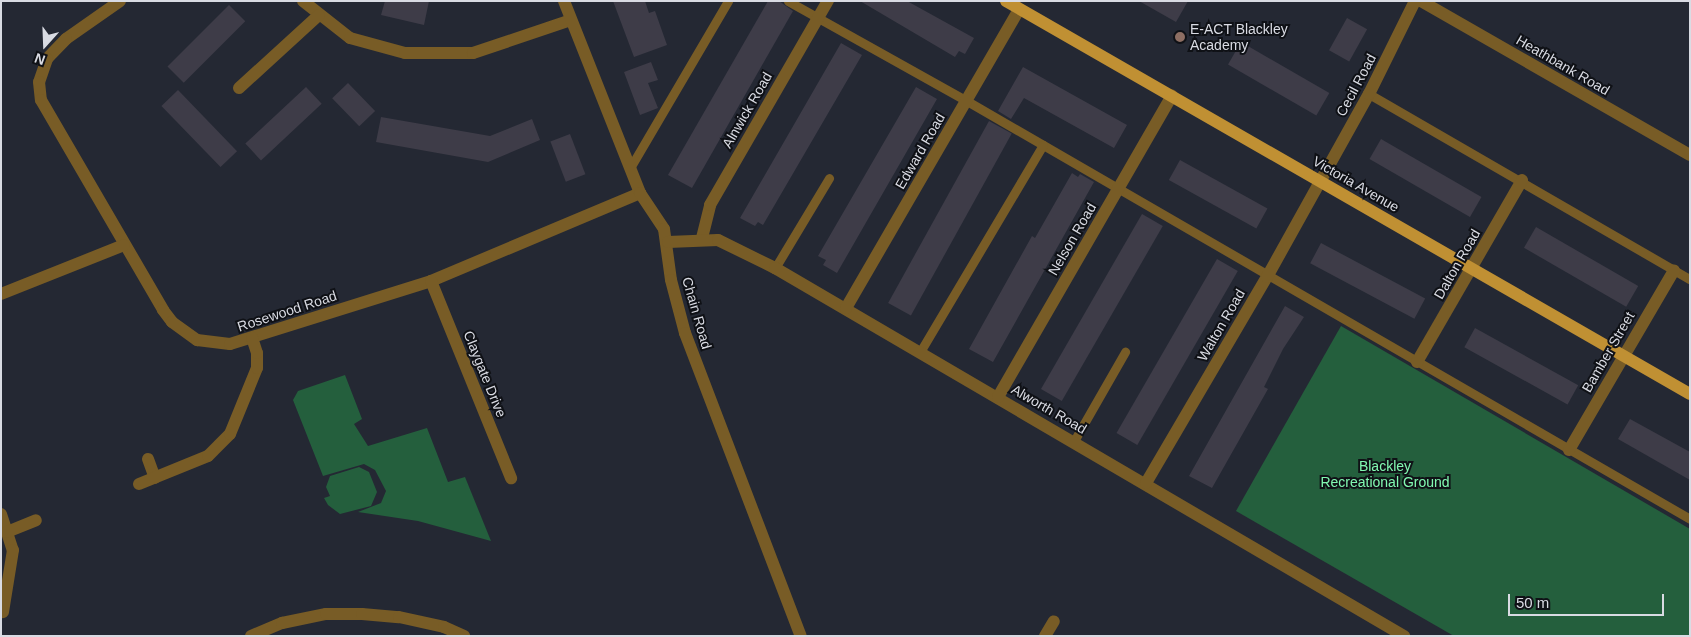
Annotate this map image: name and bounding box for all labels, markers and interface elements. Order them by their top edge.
north arrow [20,20,70,70]
place label: E-ACT Blackley Academy [1190,21,1288,54]
marker: E-ACT Blackley Academy [1174,31,1186,43]
street label: Heathbank Road [1513,31,1613,99]
text: N [32,50,47,68]
street label: Cecil Road [1333,51,1379,119]
street label: Alnwick Road [719,69,775,151]
street label: Edward Road [892,110,948,192]
street label: Victoria Avenue [1310,152,1402,216]
street label: Nelson Road [1044,200,1100,278]
street label: Dalton Road [1430,226,1484,302]
street label: Chain Road [679,275,715,351]
street label: Walton Road [1194,286,1248,364]
street label: Rosewood Road [235,287,339,335]
street label: Bamber Street [1578,309,1638,395]
street label: Claygate Drive [460,328,510,420]
street label: Alworth Road [1008,381,1090,437]
park label: Blackley Recreational Ground [1320,458,1450,491]
scale bar [1511,584,1667,616]
text: 50 m [1516,594,1549,611]

